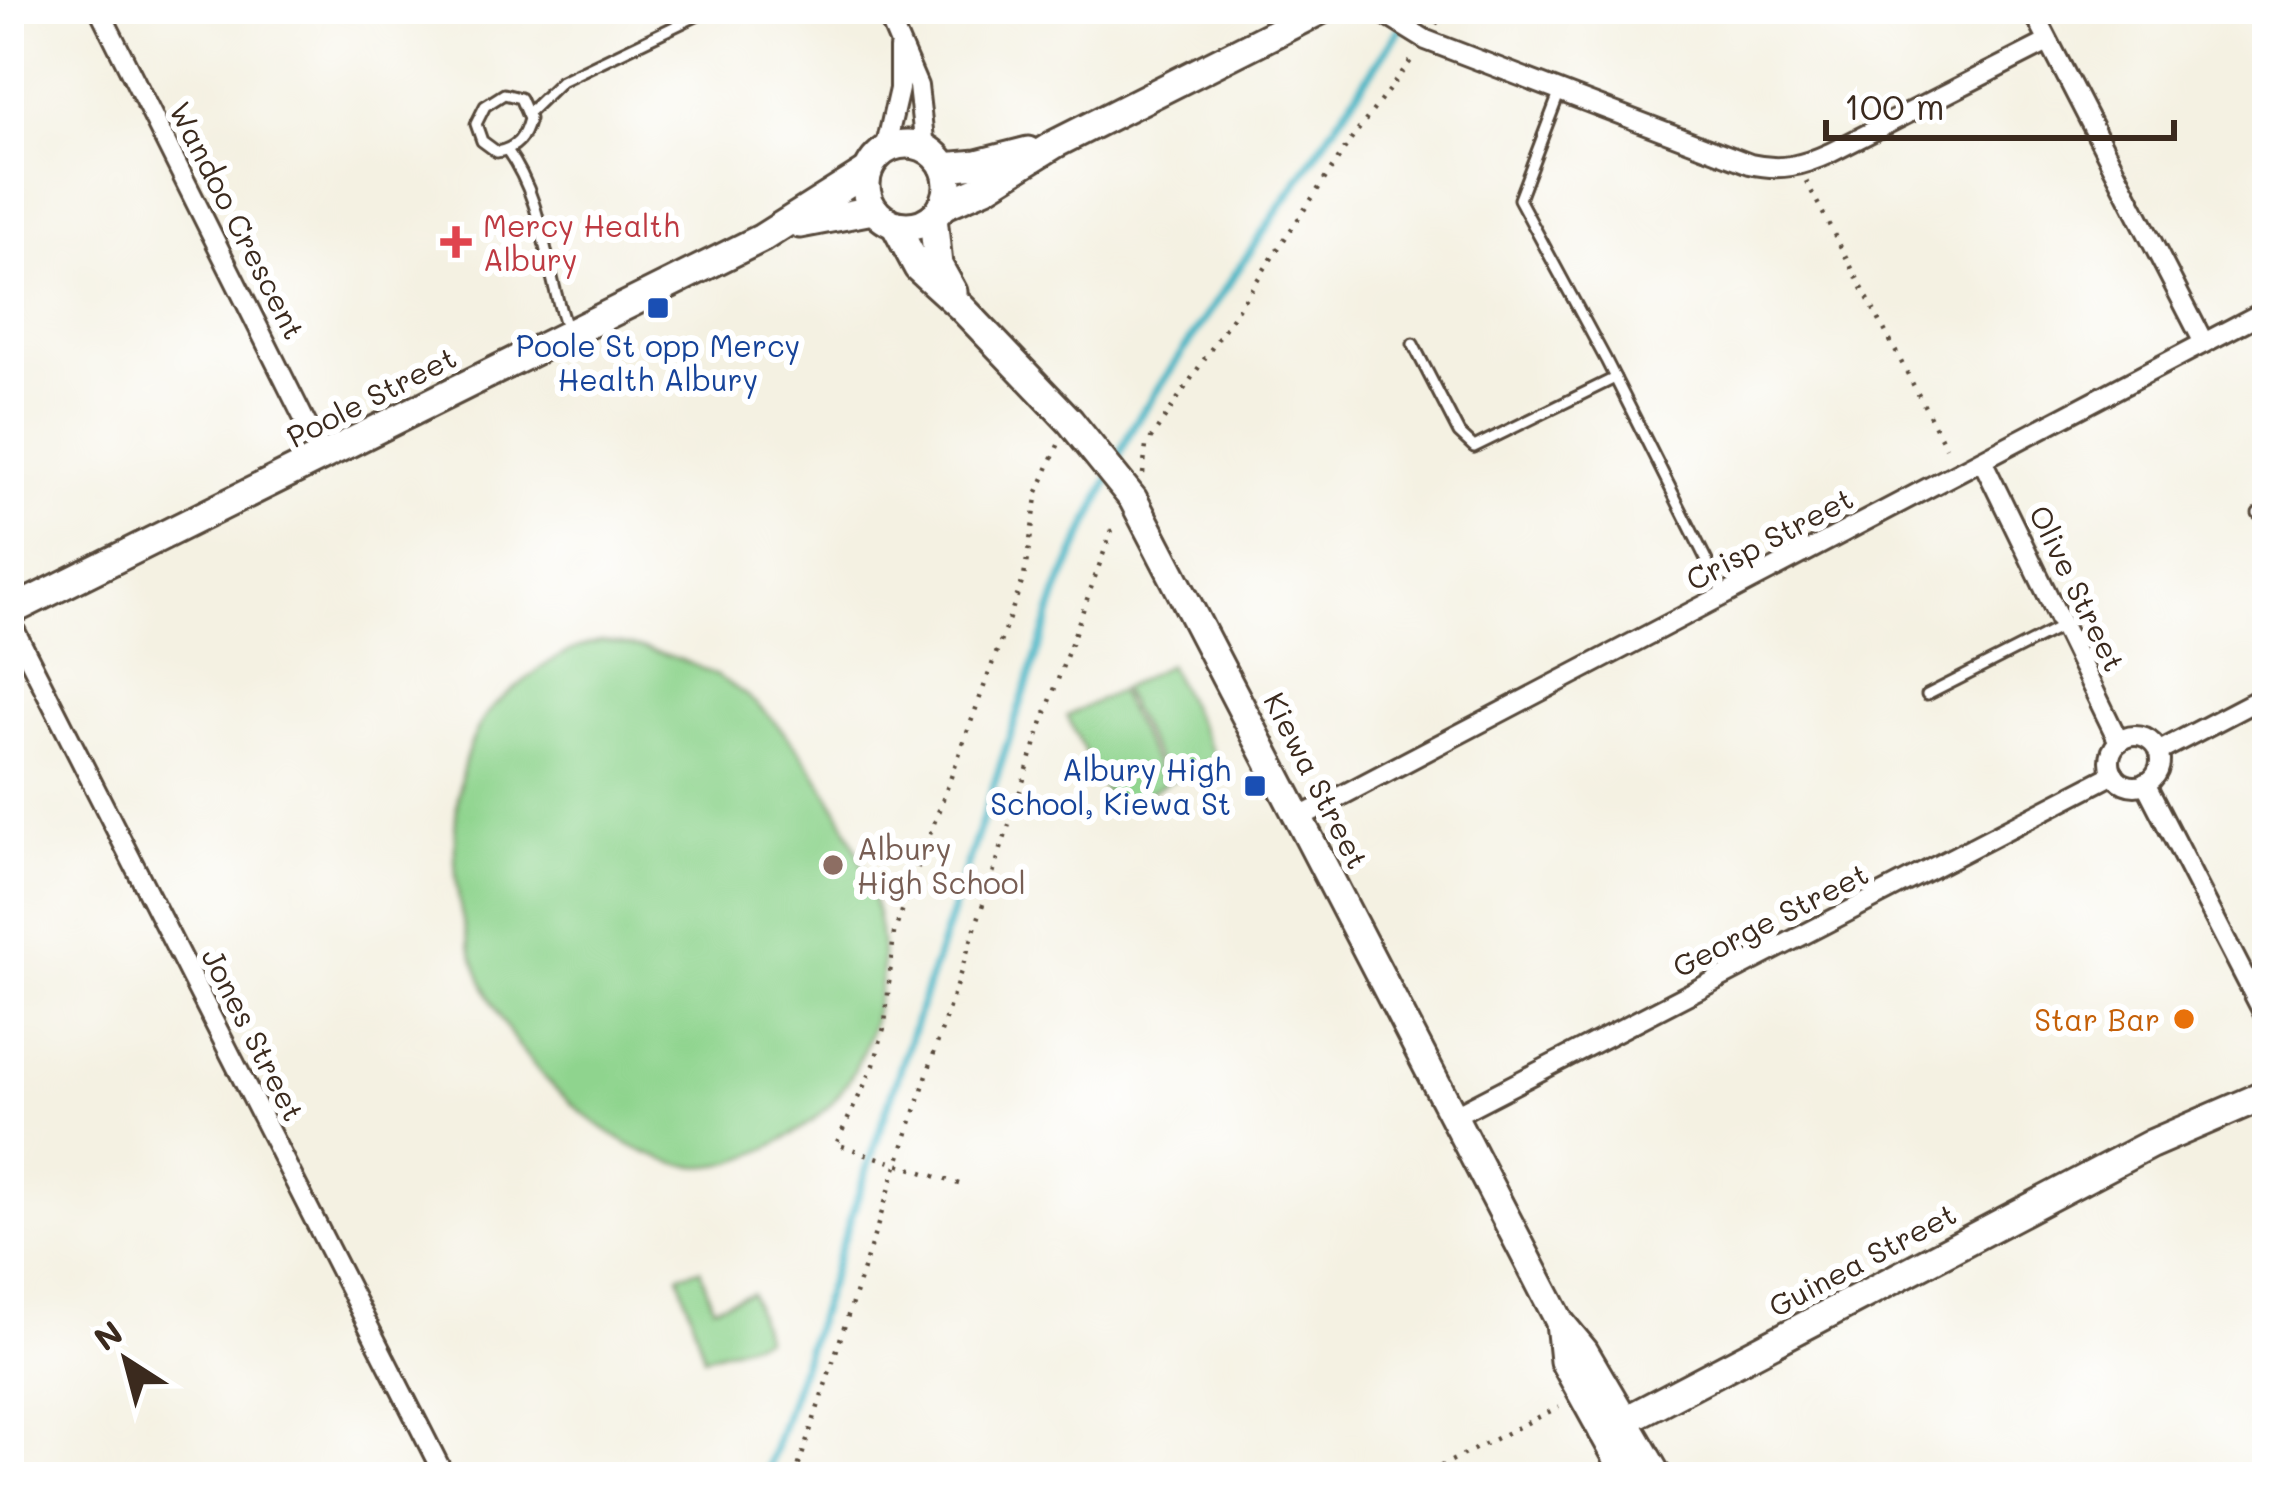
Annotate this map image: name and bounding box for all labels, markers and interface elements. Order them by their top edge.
scale bar [1826,66,2174,140]
text: 100 m [1844,82,1945,129]
street label: Wandoo Crescent [161,94,315,346]
place label: Mercy Health Albury [483,205,680,279]
marker: Mercy Health Albury [440,226,472,258]
marker: Poole St opp Mercy Health Albury [645,295,671,321]
place label: Poole St opp Mercy Health Albury [516,325,800,399]
street label: Poole Street [279,336,463,456]
street label: Crisp Street [1678,477,1860,599]
street label: Olive Street [2021,498,2135,678]
street label: Kiewa Street [1255,685,1379,875]
place label: Albury High School, Kiewa St [990,749,1231,823]
marker: Albury High School, Kiewa St [1242,773,1268,799]
place label: Albury High School [857,828,1026,902]
marker: Albury High School [820,852,846,878]
street label: George Street [1665,852,1875,986]
street label: Jones Street [193,941,315,1127]
place label: Star Bar [2034,999,2160,1039]
marker: Star Bar [2171,1006,2197,1032]
street label: Guinea Street [1761,1193,1963,1325]
north arrow [66,1300,186,1420]
text: N [85,1310,130,1359]

